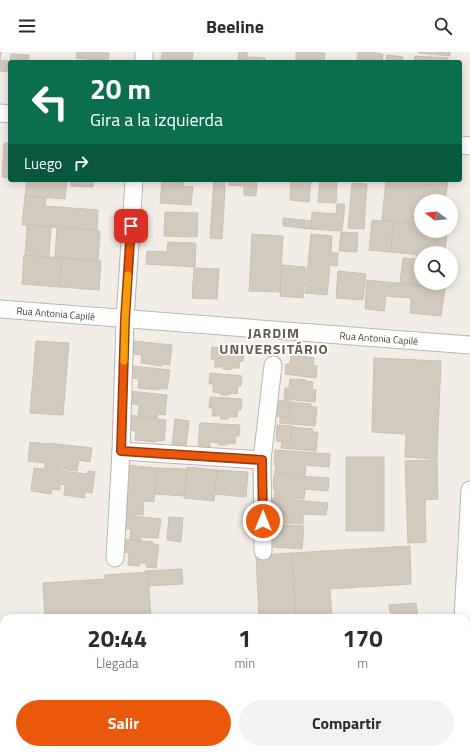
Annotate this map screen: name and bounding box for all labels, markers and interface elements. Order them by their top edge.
text: Beeline [206,13,264,40]
icon: menu [16,15,38,37]
icon: search [432,15,454,37]
text: 20 m [90,67,151,110]
icon: left [24,76,76,128]
text: Gira a la izquierda [90,106,223,133]
text: Luego [24,152,62,175]
icon: right [70,152,92,174]
north arrow [414,194,458,238]
map controls [414,194,458,290]
pin [114,209,148,243]
icon: arrive [120,215,142,237]
button: search [414,246,458,290]
street label: Rua Antonia Capilé [16,303,96,324]
district label: JARDIM UNIVERSITÁRIO [219,322,329,359]
street label: Rua Antonia Capilé [339,328,419,349]
position arrow [242,500,284,542]
text: 20:44 [87,620,147,656]
text: 1 [238,620,252,656]
text: 170 [342,620,383,656]
text: Llegada [96,653,138,673]
text: min [234,653,255,673]
text: m [357,653,368,673]
button: Salir [16,700,231,746]
button: Compartir [239,700,454,746]

